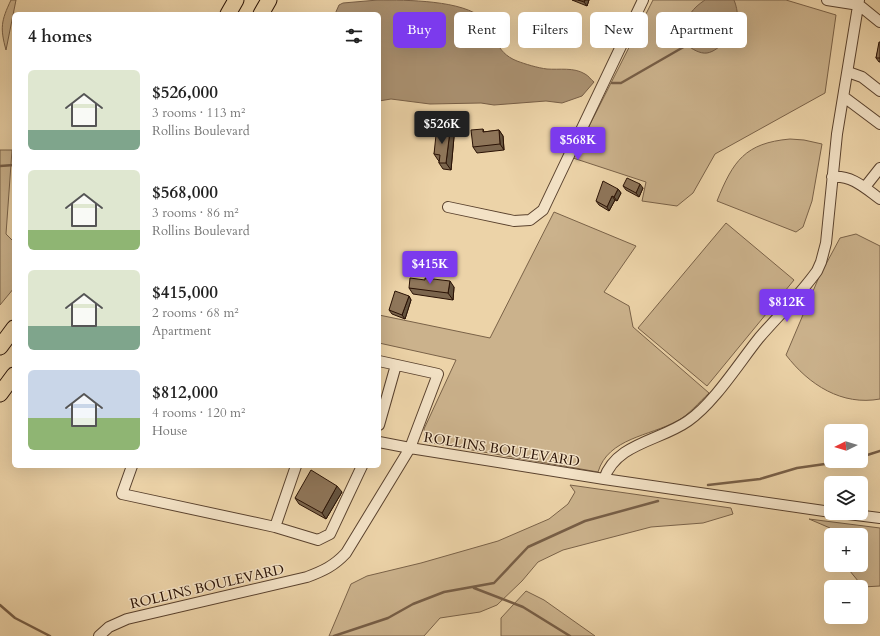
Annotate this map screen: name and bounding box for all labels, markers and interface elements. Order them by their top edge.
chip: Buy [393,12,446,48]
chip: Rent [454,12,510,48]
chip: Filters [518,12,582,48]
chip: New [590,12,648,48]
chip: Apartment [656,12,747,48]
text: 4 homes [28,25,92,48]
icon: filters [343,25,365,47]
text: $526,000 [152,81,218,104]
icon: home [60,86,108,134]
text: 3 rooms · 113 m² [152,104,245,122]
pin: $526K [414,111,470,145]
text: $526K [423,115,461,133]
text: Rollins Boulevard [152,122,250,140]
pin: $568K [550,127,606,161]
text: $568K [559,131,597,149]
text: $568,000 [152,181,218,204]
icon: home [60,186,108,234]
text: 3 rooms · 86 m² [152,204,239,222]
text: Rollins Boulevard [152,222,250,240]
pin: $415K [402,251,458,285]
text: $415K [411,255,449,273]
text: $415,000 [152,281,218,304]
icon: home [60,286,108,334]
pin: $812K [759,289,815,323]
text: $812K [768,293,806,311]
text: 2 rooms · 68 m² [152,304,239,322]
text: Apartment [152,322,211,340]
text: $812,000 [152,381,218,404]
icon: home [60,386,108,434]
text: 4 rooms · 120 m² [152,404,245,422]
text: House [152,422,187,440]
north arrow [824,424,868,468]
map controls [824,424,868,624]
street label: ROLLINS BOULEVARD [423,428,581,471]
button: layers [824,476,868,520]
button: + [824,528,868,572]
street label: ROLLINS BOULEVARD [128,559,286,613]
button: − [824,580,868,624]

